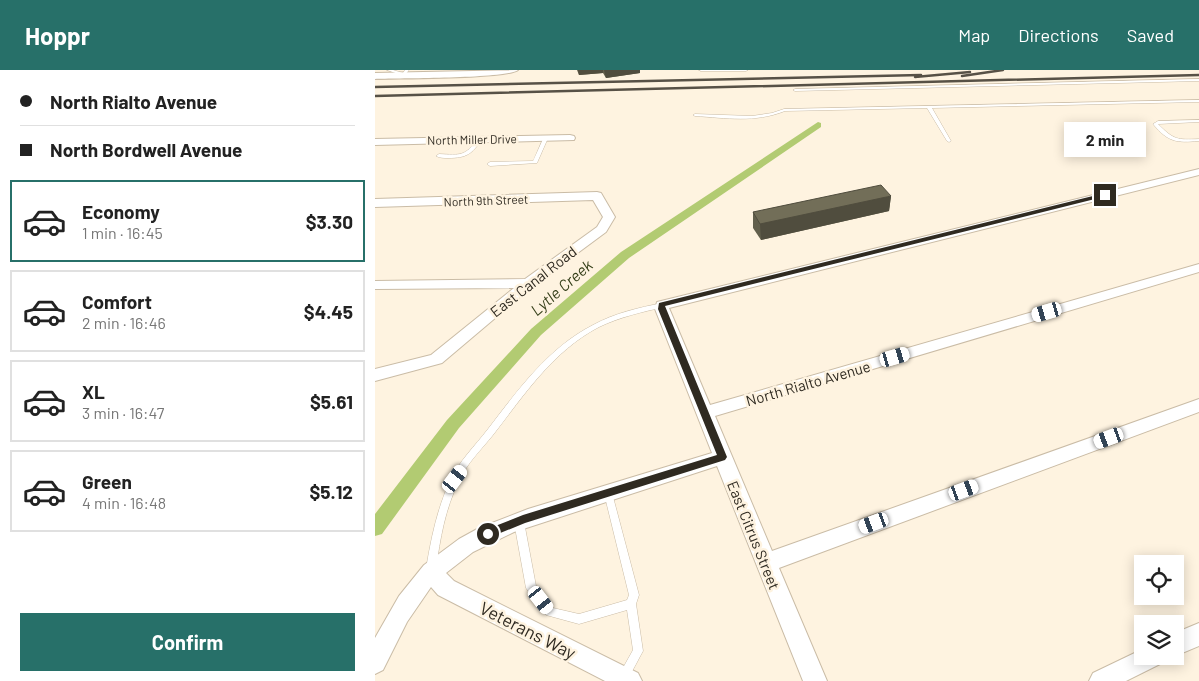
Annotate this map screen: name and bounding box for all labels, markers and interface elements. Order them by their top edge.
text: Hoppr [25,21,90,50]
text: Map [958,24,990,46]
text: Directions [1018,24,1099,46]
text: Saved [1127,24,1174,46]
text: North Rialto Avenue [50,90,217,113]
callout: 2 min [1064,122,1146,158]
text: 2 min [1086,130,1124,149]
street label: North Miller Drive [427,131,517,147]
text: North Bordwell Avenue [50,138,242,161]
route end [1094,184,1116,206]
street label: North 9th Street [443,192,529,208]
icon: car [22,199,67,244]
text: Economy [82,200,160,223]
text: $3.30 [306,210,353,233]
text: 1 min · 16:45 [82,223,163,242]
street label: East Canal Road [486,242,580,320]
water label: Lytle Creek [526,255,596,319]
icon: car [22,289,67,334]
text: Comfort [82,290,152,313]
text: $4.45 [304,300,353,323]
car [1030,301,1063,323]
text: 2 min · 16:46 [82,313,166,332]
car [878,346,911,368]
street label: North Rialto Avenue [744,357,872,409]
icon: car [22,379,67,424]
text: XL [82,380,105,403]
text: $5.61 [310,390,353,413]
text: 3 min · 16:47 [82,403,164,422]
car [1092,426,1125,450]
car [439,463,470,495]
icon: car [22,469,67,514]
text: Green [82,470,132,493]
street label: East Citrus Street [724,478,784,592]
car [947,478,980,502]
text: $5.12 [309,480,353,503]
text: 4 min · 16:48 [82,493,166,512]
car [857,511,890,535]
route start [477,523,499,545]
map controls [1134,555,1184,665]
button: locate [1134,555,1184,605]
car [525,584,556,616]
street label: Veterans Way [476,596,580,664]
button: Confirm [20,613,355,671]
button: layers [1134,615,1184,665]

